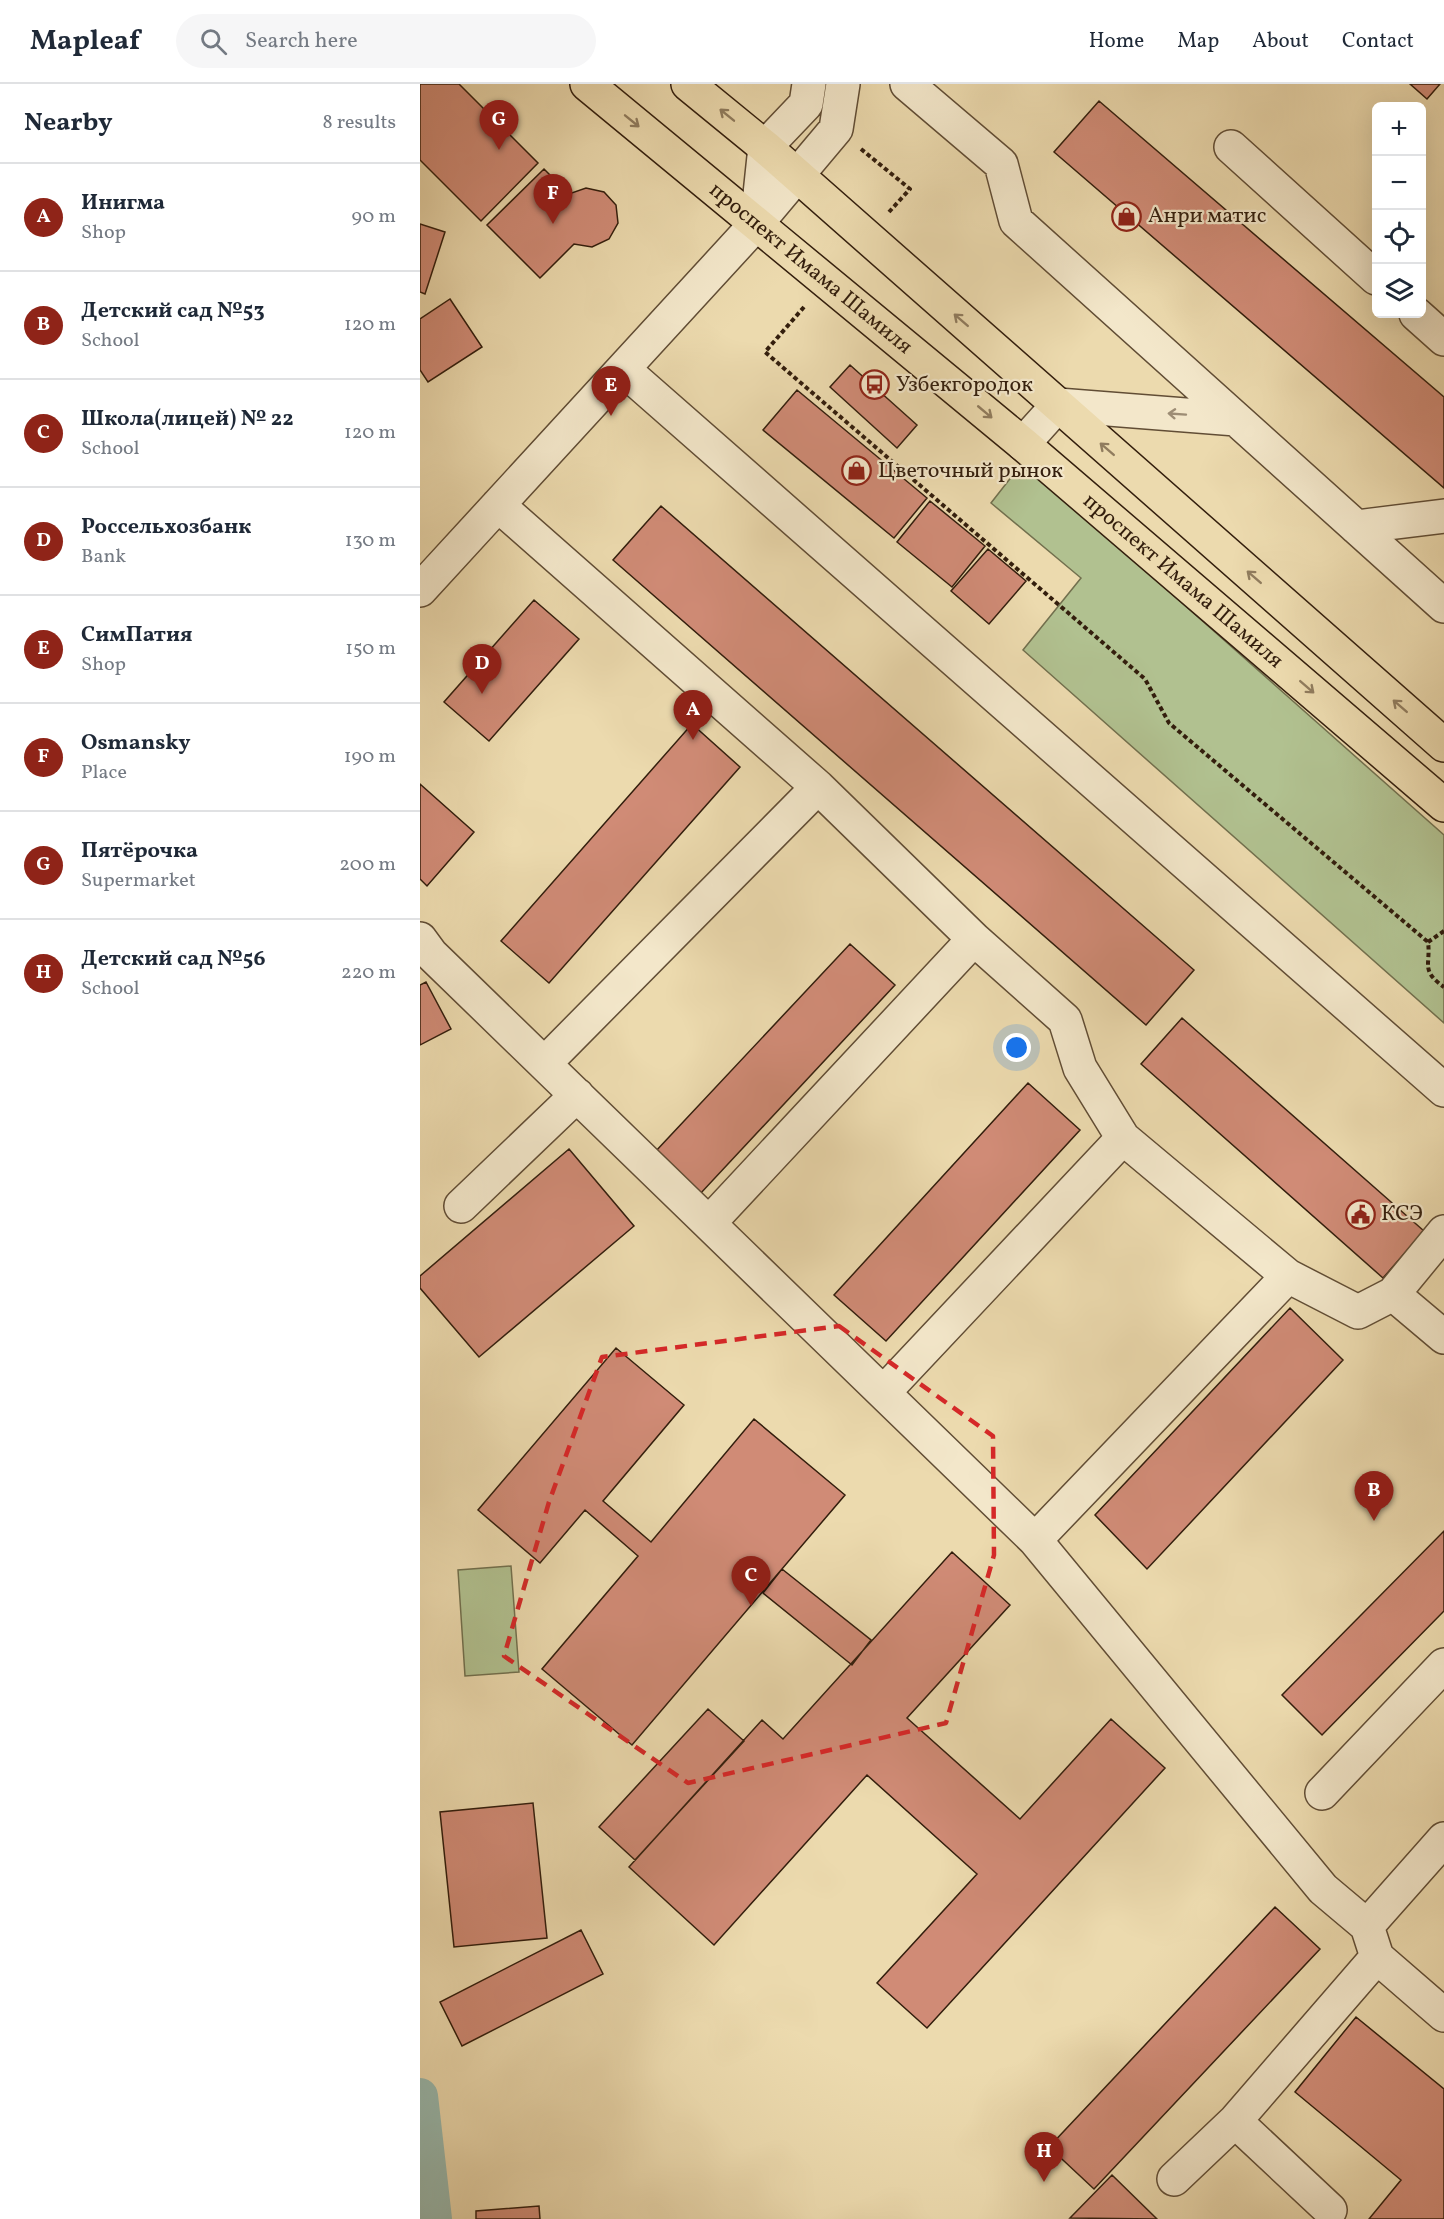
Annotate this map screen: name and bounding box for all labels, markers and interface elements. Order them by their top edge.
search box [176,14,596,68]
text: Mapleaf [30,22,140,61]
icon: search [197,25,230,58]
text: Search here [245,26,358,57]
text: Home [1089,27,1144,56]
text: Map [1177,27,1219,56]
text: About [1252,27,1309,56]
text: Contact [1342,27,1414,56]
pin: G [480,100,518,150]
map controls [1372,102,1426,318]
button: + [1372,102,1426,156]
text: Nearby [24,105,113,141]
one-way arrow [720,108,735,122]
text: 8 results [323,109,396,137]
one-way arrow [624,114,639,128]
button: − [1372,156,1426,210]
pin: F [534,174,572,224]
street label: проспект Имама Шамиля [702,175,919,362]
text: Инигма [81,188,165,219]
shop icon: Анри матис [1111,200,1143,232]
place label: Анри матис [1148,201,1267,232]
text: A [36,203,51,231]
text: 90 m [352,203,396,231]
button: locate [1372,210,1426,264]
text: Shop [81,219,126,247]
button: layers [1372,264,1426,318]
text: Детский сад №53 [81,296,265,327]
text: B [37,311,50,339]
text: 120 m [344,311,396,339]
one-way arrow [954,313,969,327]
text: School [81,327,139,355]
pin: E [592,366,630,416]
bus stop icon: Узбекгородок [859,369,891,401]
place label: Узбекгородок [896,370,1033,401]
text: Школа(лицей) № 22 [81,404,294,435]
one-way arrow [977,405,993,418]
one-way arrow [1168,408,1188,419]
text: C [37,419,50,447]
text: 120 m [344,419,396,447]
text: School [81,435,139,463]
one-way arrow [1100,442,1115,456]
shop icon: Цветочный рынок [841,455,873,487]
place label: Цветочный рынок [878,456,1063,487]
street label: проспект Имама Шамиля [1076,486,1290,676]
text: Россельхозбанк [81,512,252,543]
text: D [36,527,51,555]
text: 130 m [345,527,396,555]
text: Bank [81,543,126,571]
one-way arrow [1246,571,1262,584]
text: СимПатия [81,620,193,651]
text: E [37,635,50,663]
text: 150 m [345,635,396,663]
pin: D [462,644,502,694]
text: Shop [81,651,126,679]
one-way arrow [1299,680,1314,694]
pin: A [674,690,712,740]
one-way arrow [1393,699,1408,713]
text: Osmansky [81,728,191,759]
text: F [38,743,49,771]
text: 190 m [344,743,396,771]
text: Place [81,759,127,787]
text: Пятёрочка [81,836,198,867]
text: G [36,851,51,879]
text: 200 m [339,851,396,879]
text: Supermarket [81,867,196,895]
text: Детский сад №56 [81,944,266,975]
text: H [36,959,51,987]
text: 220 m [341,959,396,987]
text: School [81,975,139,1003]
your location [1002,1033,1031,1062]
public building icon: КСЭ [1344,1198,1376,1230]
place label: КСЭ [1381,1199,1423,1230]
pin: B [1354,1472,1394,1521]
pin: C [732,1556,770,1606]
pin: H [1024,2132,1064,2182]

